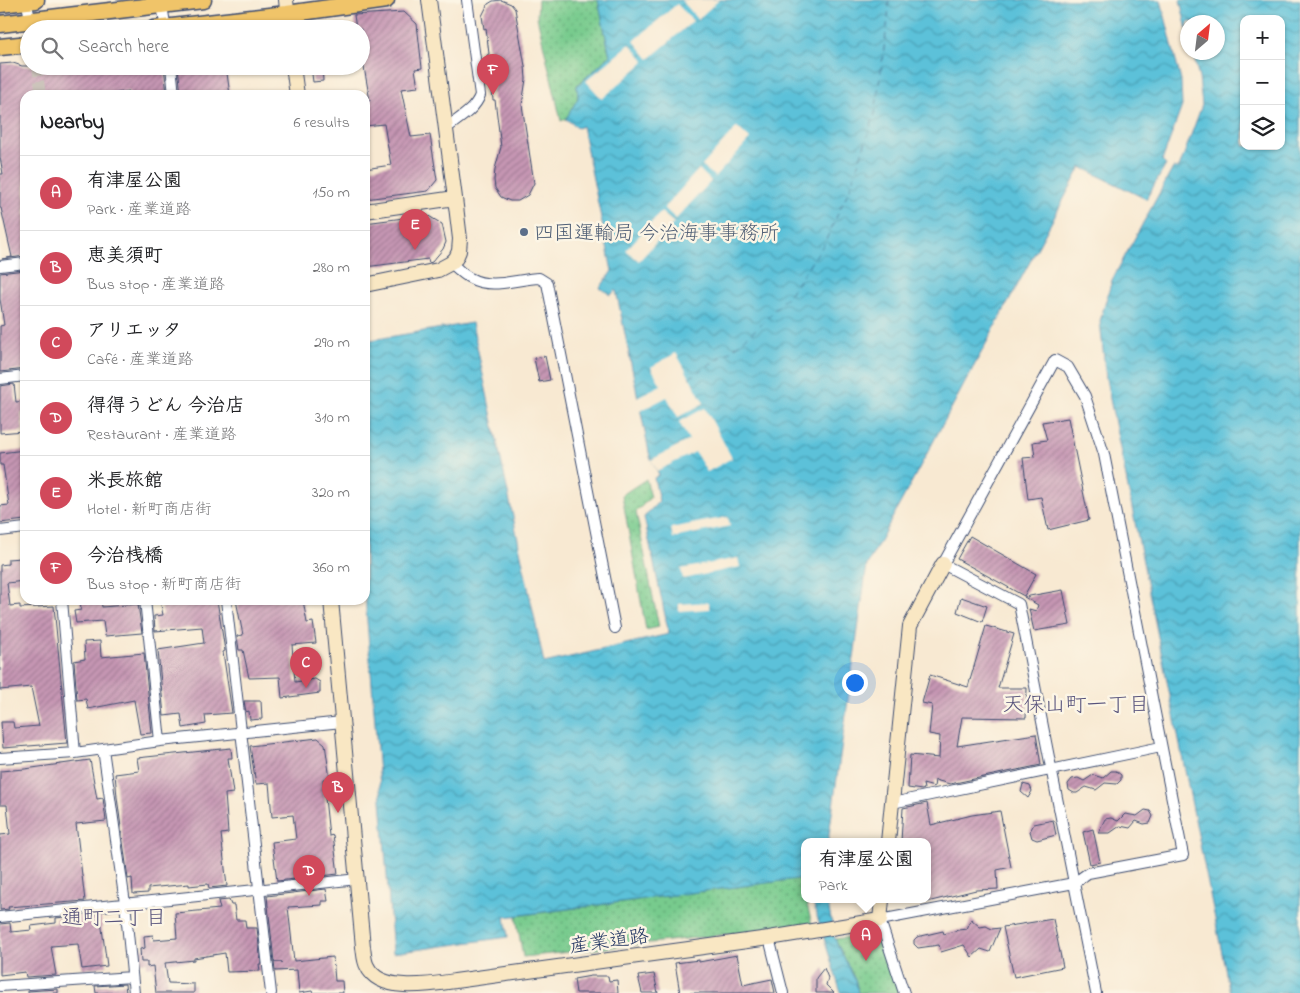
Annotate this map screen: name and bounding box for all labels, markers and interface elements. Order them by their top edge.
north arrow [1180,15,1225,60]
map controls [1240,15,1285,150]
button: + [1240,15,1285,60]
search box [20,20,370,75]
icon: search [38,34,66,62]
text: Search here [78,34,169,61]
pin: F [477,54,509,95]
button: − [1240,60,1285,105]
button: layers [1240,105,1285,150]
text: Nearby [40,108,104,138]
text: 6 results [293,111,350,135]
text: 有津屋公園 [87,168,182,195]
text: A [51,181,61,205]
text: 150 m [312,181,350,205]
text: Park · 産業道路 [87,198,191,222]
pin: E [399,209,431,250]
place label: 四国運輸局 今治海事事務所 [534,220,779,249]
marker: 四国運輸局 今治海事事務所 [518,226,530,238]
text: 恵美須町 [87,243,163,270]
text: B [51,256,61,280]
text: 280 m [313,256,350,280]
text: Bus stop · 産業道路 [87,273,225,297]
text: アリエッタ [87,318,182,345]
text: C [52,331,60,355]
text: 290 m [314,331,350,355]
text: Café · 産業道路 [87,348,193,372]
text: 得得うどん 今治店 [87,393,245,420]
text: D [50,406,62,430]
text: 310 m [315,406,350,430]
text: Restaurant · 産業道路 [87,423,237,447]
text: 米長旅館 [87,468,163,495]
text: E [51,481,61,505]
text: 320 m [312,481,350,505]
text: Hotel · 新町商店街 [87,498,211,522]
text: 今治桟橋 [87,543,163,570]
text: F [51,556,61,580]
text: 360 m [313,556,350,580]
text: Bus stop · 新町商店街 [87,573,241,597]
pin: C [290,647,322,688]
your location [842,670,868,696]
district label: 天保山町一丁目 [1003,691,1150,721]
pin: B [322,772,354,813]
popup [801,838,931,903]
text: 有津屋公園 [818,847,914,874]
pin: D [293,855,325,896]
text: Park [818,874,847,898]
district label: 通町二丁目 [62,904,167,934]
pin: A [850,920,882,961]
street label: 産業道路 [568,923,651,962]

